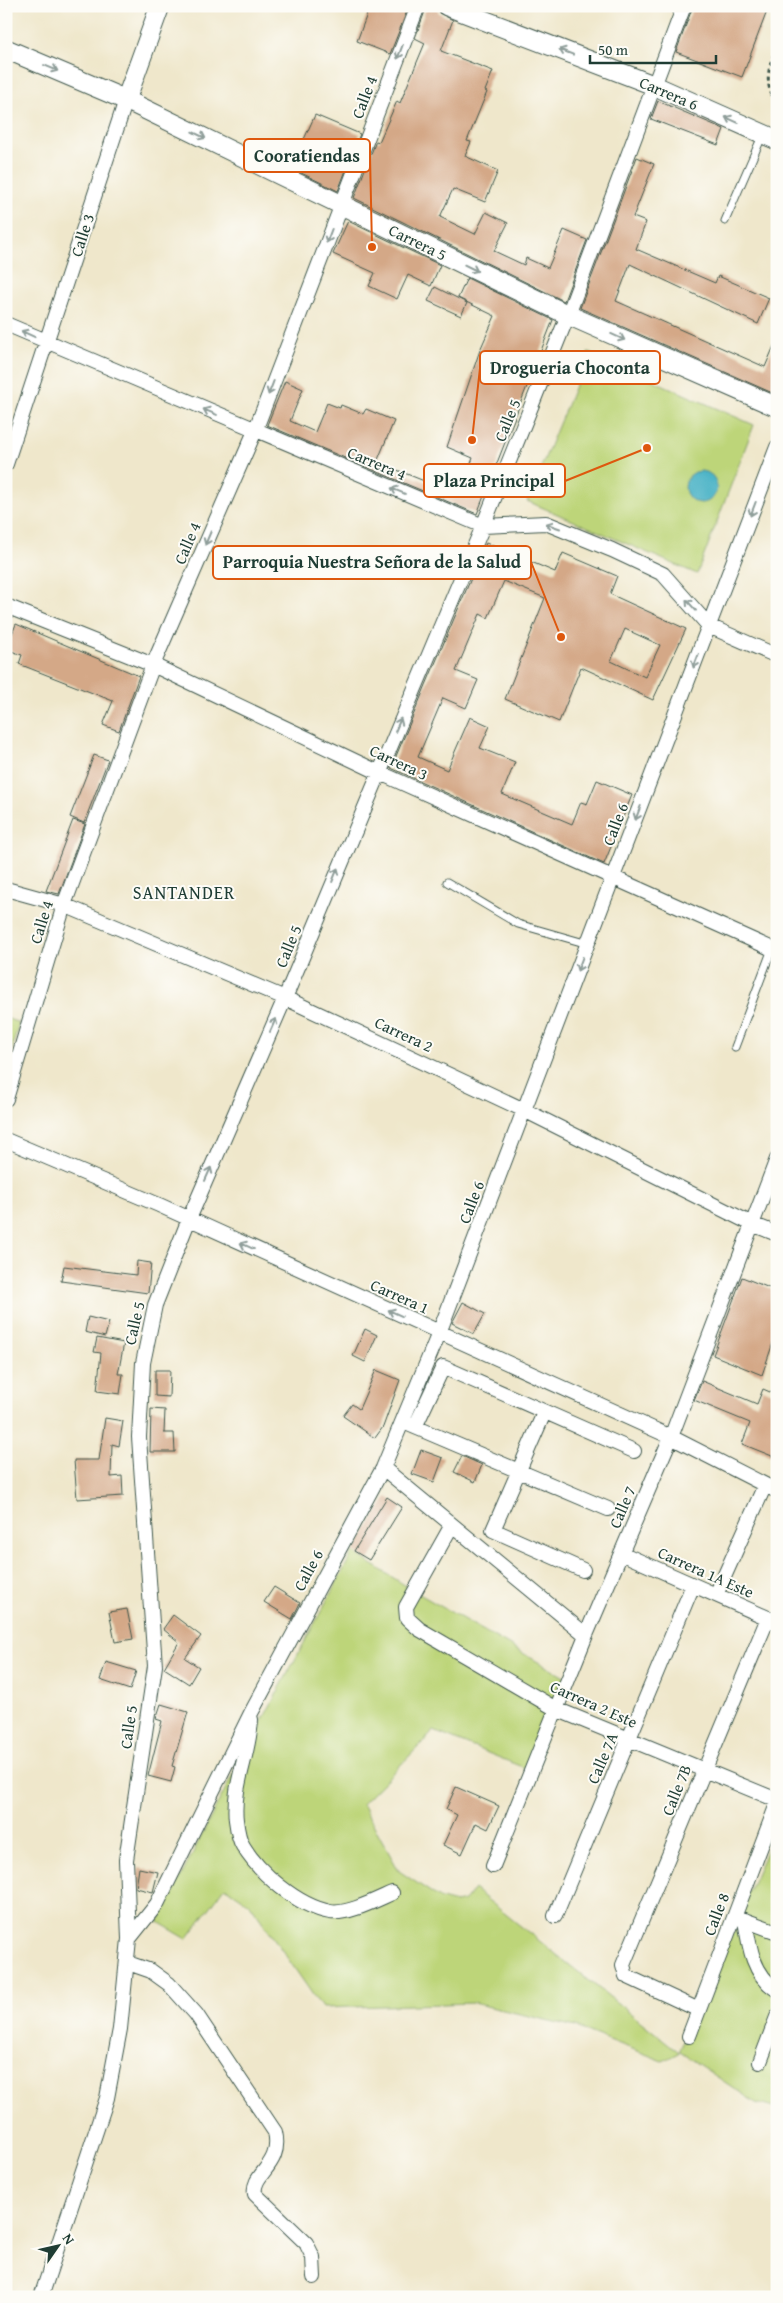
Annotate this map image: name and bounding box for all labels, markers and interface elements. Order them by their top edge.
scale bar [590,32,717,64]
text: 50 m [598,39,629,60]
one-way arrow [395,44,404,59]
one-way arrow [558,46,573,55]
one-way arrow [43,64,58,74]
street label: Carrera 6 [636,70,702,116]
street label: Calle 4 [345,72,383,122]
one-way arrow [725,114,740,124]
one-way arrow [191,131,206,141]
callout: Cooratiendas [244,139,370,172]
text: Cooratiendas [254,142,360,169]
street label: Calle 3 [64,210,100,260]
street label: Carrera 5 [385,218,451,266]
one-way arrow [324,228,334,243]
one-way arrow [463,264,478,273]
one-way arrow [21,329,36,339]
one-way arrow [610,333,625,342]
callout: Drogueria Choconta [480,351,660,384]
text: Drogueria Choconta [490,354,651,381]
one-way arrow [266,380,275,395]
street label: Calle 5 [488,395,526,445]
one-way arrow [203,407,218,416]
street label: Carrera 4 [344,440,410,486]
callout: Plaza Principal [424,464,565,497]
text: Plaza Principal [434,467,555,494]
one-way arrow [391,485,406,495]
one-way arrow [748,501,757,516]
street label: Calle 4 [167,518,207,568]
one-way arrow [545,521,561,531]
one-way arrow [203,530,213,545]
callout: Parroquia Nuestra Señora de la Salud [213,546,531,579]
text: Parroquia Nuestra Señora de la Salud [223,548,522,575]
one-way arrow [685,598,697,611]
one-way arrow [691,653,700,668]
one-way arrow [393,718,403,733]
street label: Carrera 3 [366,738,432,786]
street label: Calle 6 [596,799,634,849]
one-way arrow [633,804,642,820]
one-way arrow [331,868,341,883]
district label: SANTANDER [133,879,235,906]
street label: Calle 4 [23,897,59,947]
street label: Calle 5 [269,921,307,971]
one-way arrow [575,956,584,972]
street label: Carrera 2 [371,1010,437,1058]
one-way arrow [269,1018,279,1033]
one-way arrow [204,1167,214,1182]
street label: Calle 6 [452,1177,490,1227]
one-way arrow [240,1240,255,1250]
street label: Carrera 1 [367,1272,433,1320]
street label: Calle 5 [117,1299,151,1347]
one-way arrow [388,1308,403,1317]
street label: Calle 7 [602,1482,642,1532]
street label: Carrera 1A Este [654,1540,758,1604]
street label: Calle 6 [287,1545,329,1595]
street label: Carrera 2 Este [547,1674,641,1734]
street label: Calle 5 [113,1704,143,1750]
street label: Calle 7A [580,1728,624,1787]
street label: Calle 7B [655,1761,697,1819]
street label: Calle 8 [697,1889,735,1939]
north arrow [32,2220,82,2270]
text: N [58,2229,80,2249]

